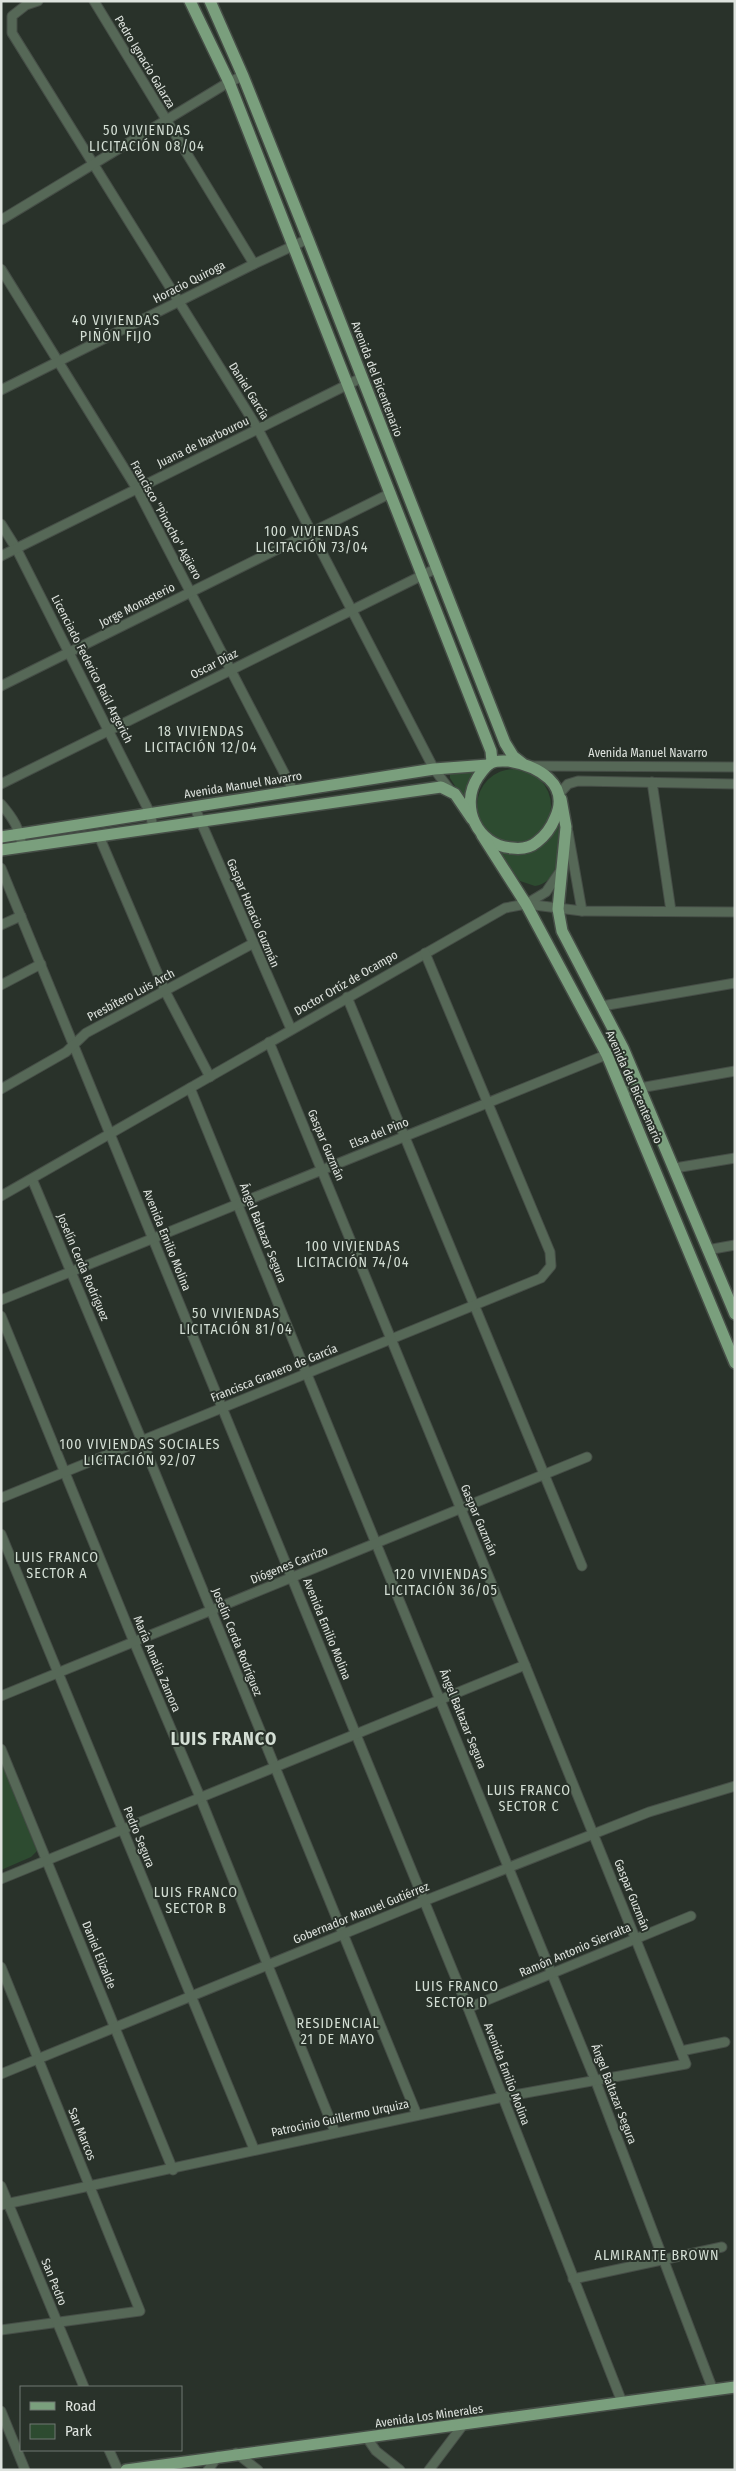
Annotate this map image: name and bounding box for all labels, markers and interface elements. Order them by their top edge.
street label: Pedro Ignacio Galarza [112,13,178,111]
district label: 50 VIVIENDAS LICITACIÓN 08/04 [89,122,205,155]
street label: Horacio Quiroga [151,258,227,306]
district label: 40 VIVIENDAS PIÑÓN FIJO [72,312,160,345]
street label: Avenida del Bicentenario [349,319,405,439]
street label: Daniel García [226,360,272,422]
street label: Juana de Ibarbourou [155,414,251,470]
street label: Francisco "Pinocho" Agüero [127,458,205,582]
district label: 100 VIVIENDAS LICITACIÓN 73/04 [255,523,369,556]
street label: Jorge Monasterio [97,580,177,630]
street label: Licenciado Federico Raúl Argerich [48,593,136,745]
street label: Oscar Díaz [188,646,240,682]
district label: 18 VIVIENDAS LICITACIÓN 12/04 [144,723,258,756]
street label: Avenida Manuel Navarro [588,746,708,760]
street label: Avenida Manuel Navarro [183,769,303,801]
street label: Gaspar Horacio Guzmán [224,856,282,970]
street label: Doctor Ortíz de Ocampo [292,948,400,1018]
street label: Presbítero Luis Arch [85,966,177,1024]
street label: Avenida del Bicentenario [603,1028,665,1146]
street label: Gaspar Guzmán [305,1107,347,1183]
street label: Elsa del Pino [347,1115,411,1151]
street label: Ángel Baltazar Segura [237,1181,290,1285]
street label: Avenida Emilio Molina [140,1187,194,1293]
street label: Joselín Cerda Rodríguez [54,1211,112,1323]
district label: 100 VIVIENDAS LICITACIÓN 74/04 [296,1238,410,1271]
district label: 50 VIVIENDAS LICITACIÓN 81/04 [179,1305,293,1338]
street label: Francisca Granero de García [209,1341,340,1405]
district label: 100 VIVIENDAS SOCIALES LICITACIÓN 92/07 [59,1436,221,1469]
street label: Gaspar Guzmán [458,1482,500,1558]
street label: Diógenes Carrizo [248,1543,330,1587]
district label: LUIS FRANCO SECTOR A [15,1549,99,1582]
district label: 120 VIVIENDAS LICITACIÓN 36/05 [384,1566,498,1599]
street label: Avenida Emilio Molina [300,1576,354,1682]
street label: Joselín Cerda Rodríguez [209,1586,265,1698]
street label: María Amalia Zamora [130,1614,184,1714]
street label: Ángel Baltazar Segura [437,1667,490,1771]
district label: LUIS FRANCO [171,1728,277,1750]
district label: LUIS FRANCO SECTOR C [487,1782,571,1815]
street label: Pedro Segura [120,1804,158,1870]
street label: Gaspar Guzmán [611,1857,653,1933]
street label: Gobernador Manuel Gutiérrez [291,1879,431,1947]
district label: LUIS FRANCO SECTOR B [154,1884,238,1917]
street label: Daniel Elizalde [79,1919,119,1991]
street label: Ramón Antonio Sierralta [517,1920,633,1980]
district label: LUIS FRANCO SECTOR D [415,1978,499,2011]
district label: RESIDENCIAL 21 DE MAYO [296,2015,380,2048]
street label: Avenida Emilio Molina [481,2021,533,2127]
street label: Ángel Baltazar Segura [588,2042,641,2146]
street label: Patrocinio Guillermo Urquiza [270,2097,410,2139]
street label: San Marcos [65,2106,99,2162]
district label: ALMIRANTE BROWN [595,2247,719,2264]
street label: San Pedro [38,2256,70,2308]
legend [20,2386,182,2451]
text: Road [65,2397,96,2415]
street label: Avenida Los Minerales [374,2401,484,2431]
text: Park [65,2422,92,2440]

